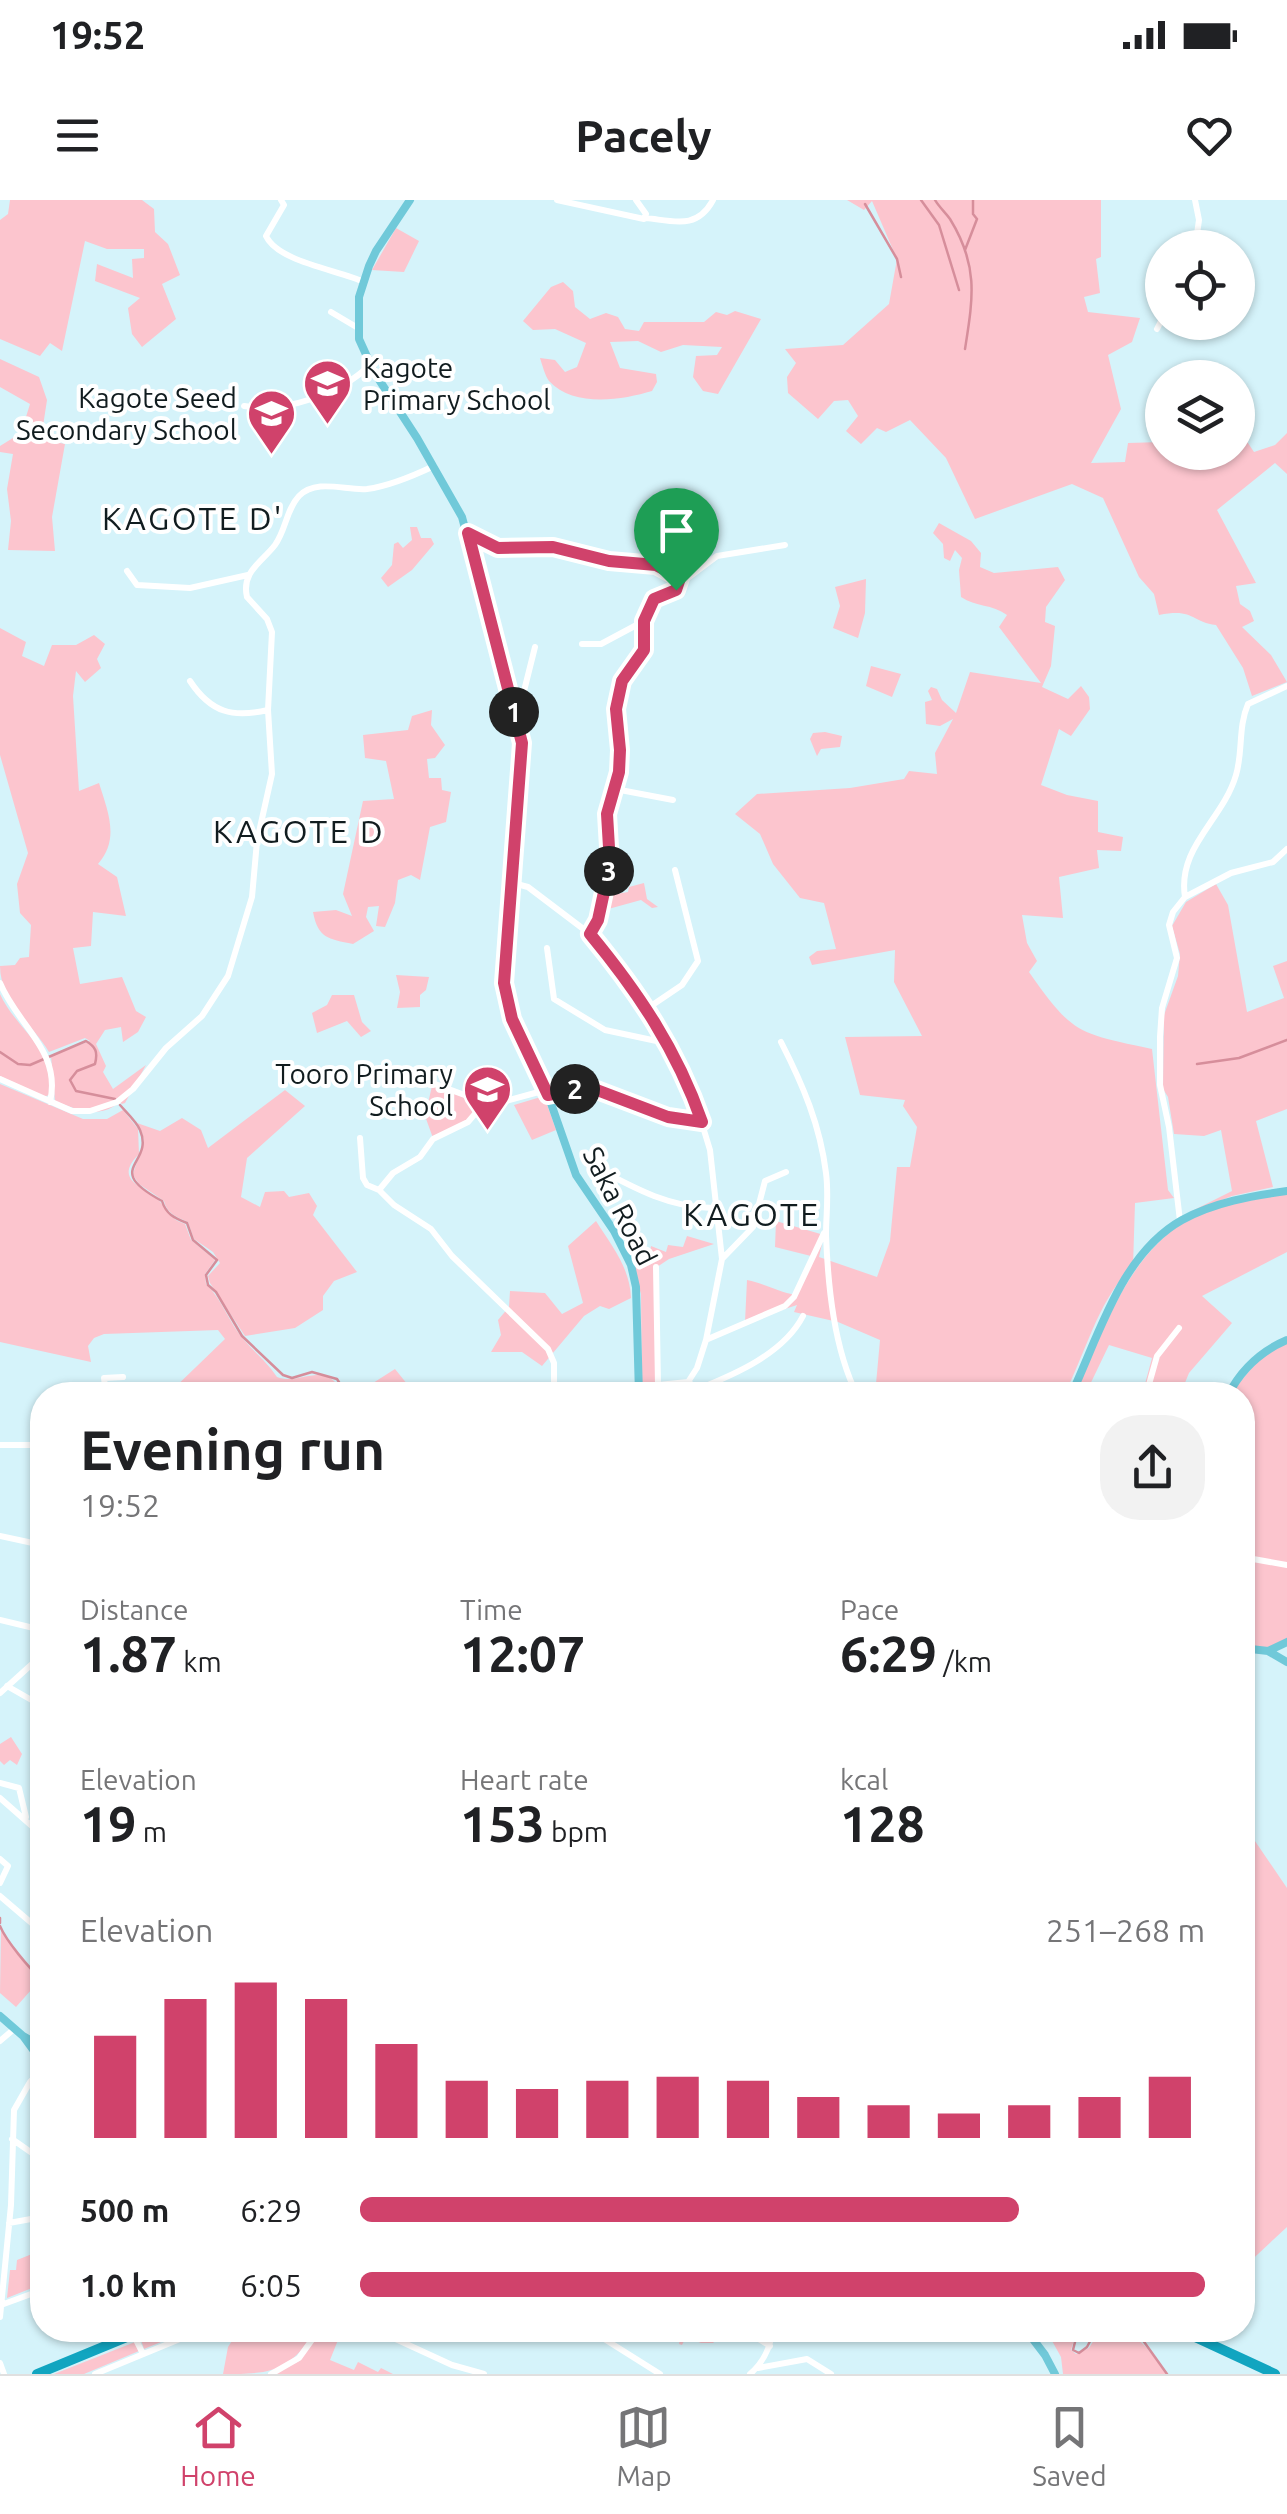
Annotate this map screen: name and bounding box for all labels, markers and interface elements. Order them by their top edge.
text: 19:52 [50,14,145,56]
icon: menu [50,108,105,163]
icon: heart [1182,108,1237,163]
text: Pacely [575,110,712,161]
map controls [1145,230,1255,470]
button: locate [1145,230,1255,340]
place label: Kagote Primary School [363,352,551,415]
school or university icon: Kagote Primary School [302,358,354,426]
button: layers [1145,360,1255,470]
place label: Kagote Seed Secondary School [16,382,237,445]
school or university icon: Kagote Seed Secondary School [246,388,298,456]
pin [634,488,719,591]
district label: KAGOTE D' [102,500,284,536]
icon: arrive [649,503,704,558]
pin: 1 [489,687,539,737]
text: 1 [506,696,522,727]
district label: KAGOTE D [213,813,385,849]
pin: 3 [584,846,634,896]
text: 3 [601,855,617,886]
place label: Tooro Primary School [275,1058,453,1121]
school or university icon: Tooro Primary School [462,1064,514,1132]
pin: 2 [550,1064,600,1114]
text: 2 [567,1073,583,1104]
street label: Saka Road [577,1141,663,1270]
district label: KAGOTE [683,1196,821,1232]
button: share [1100,1415,1205,1520]
text: Evening run [80,1419,385,1480]
text: 19:52 [80,1487,160,1523]
text: Distance [80,1594,188,1625]
text: Time [460,1594,523,1625]
text: Pace [840,1594,899,1625]
text: 1.87 [80,1625,177,1681]
text: 12:07 [460,1625,585,1681]
text: 6:29 [840,1625,937,1681]
text: km [177,1646,222,1677]
text: /km [937,1646,992,1677]
text: Elevation [80,1764,197,1795]
text: Heart rate [460,1764,589,1795]
text: kcal [840,1764,888,1795]
text: 19 [80,1795,136,1851]
text: 153 [460,1795,545,1851]
text: 128 [840,1795,925,1851]
text: m [136,1816,167,1847]
text: bpm [545,1816,608,1847]
text: Elevation [80,1912,213,1948]
text: 251–268 m [1046,1912,1205,1948]
text: 500 m [80,2192,169,2228]
text: 6:29 [240,2192,302,2228]
text: 1.0 km [80,2267,177,2303]
text: 6:05 [240,2267,302,2303]
tab: Home [180,2400,256,2491]
tab: Map [616,2400,672,2491]
tab: Saved [1032,2400,1107,2491]

